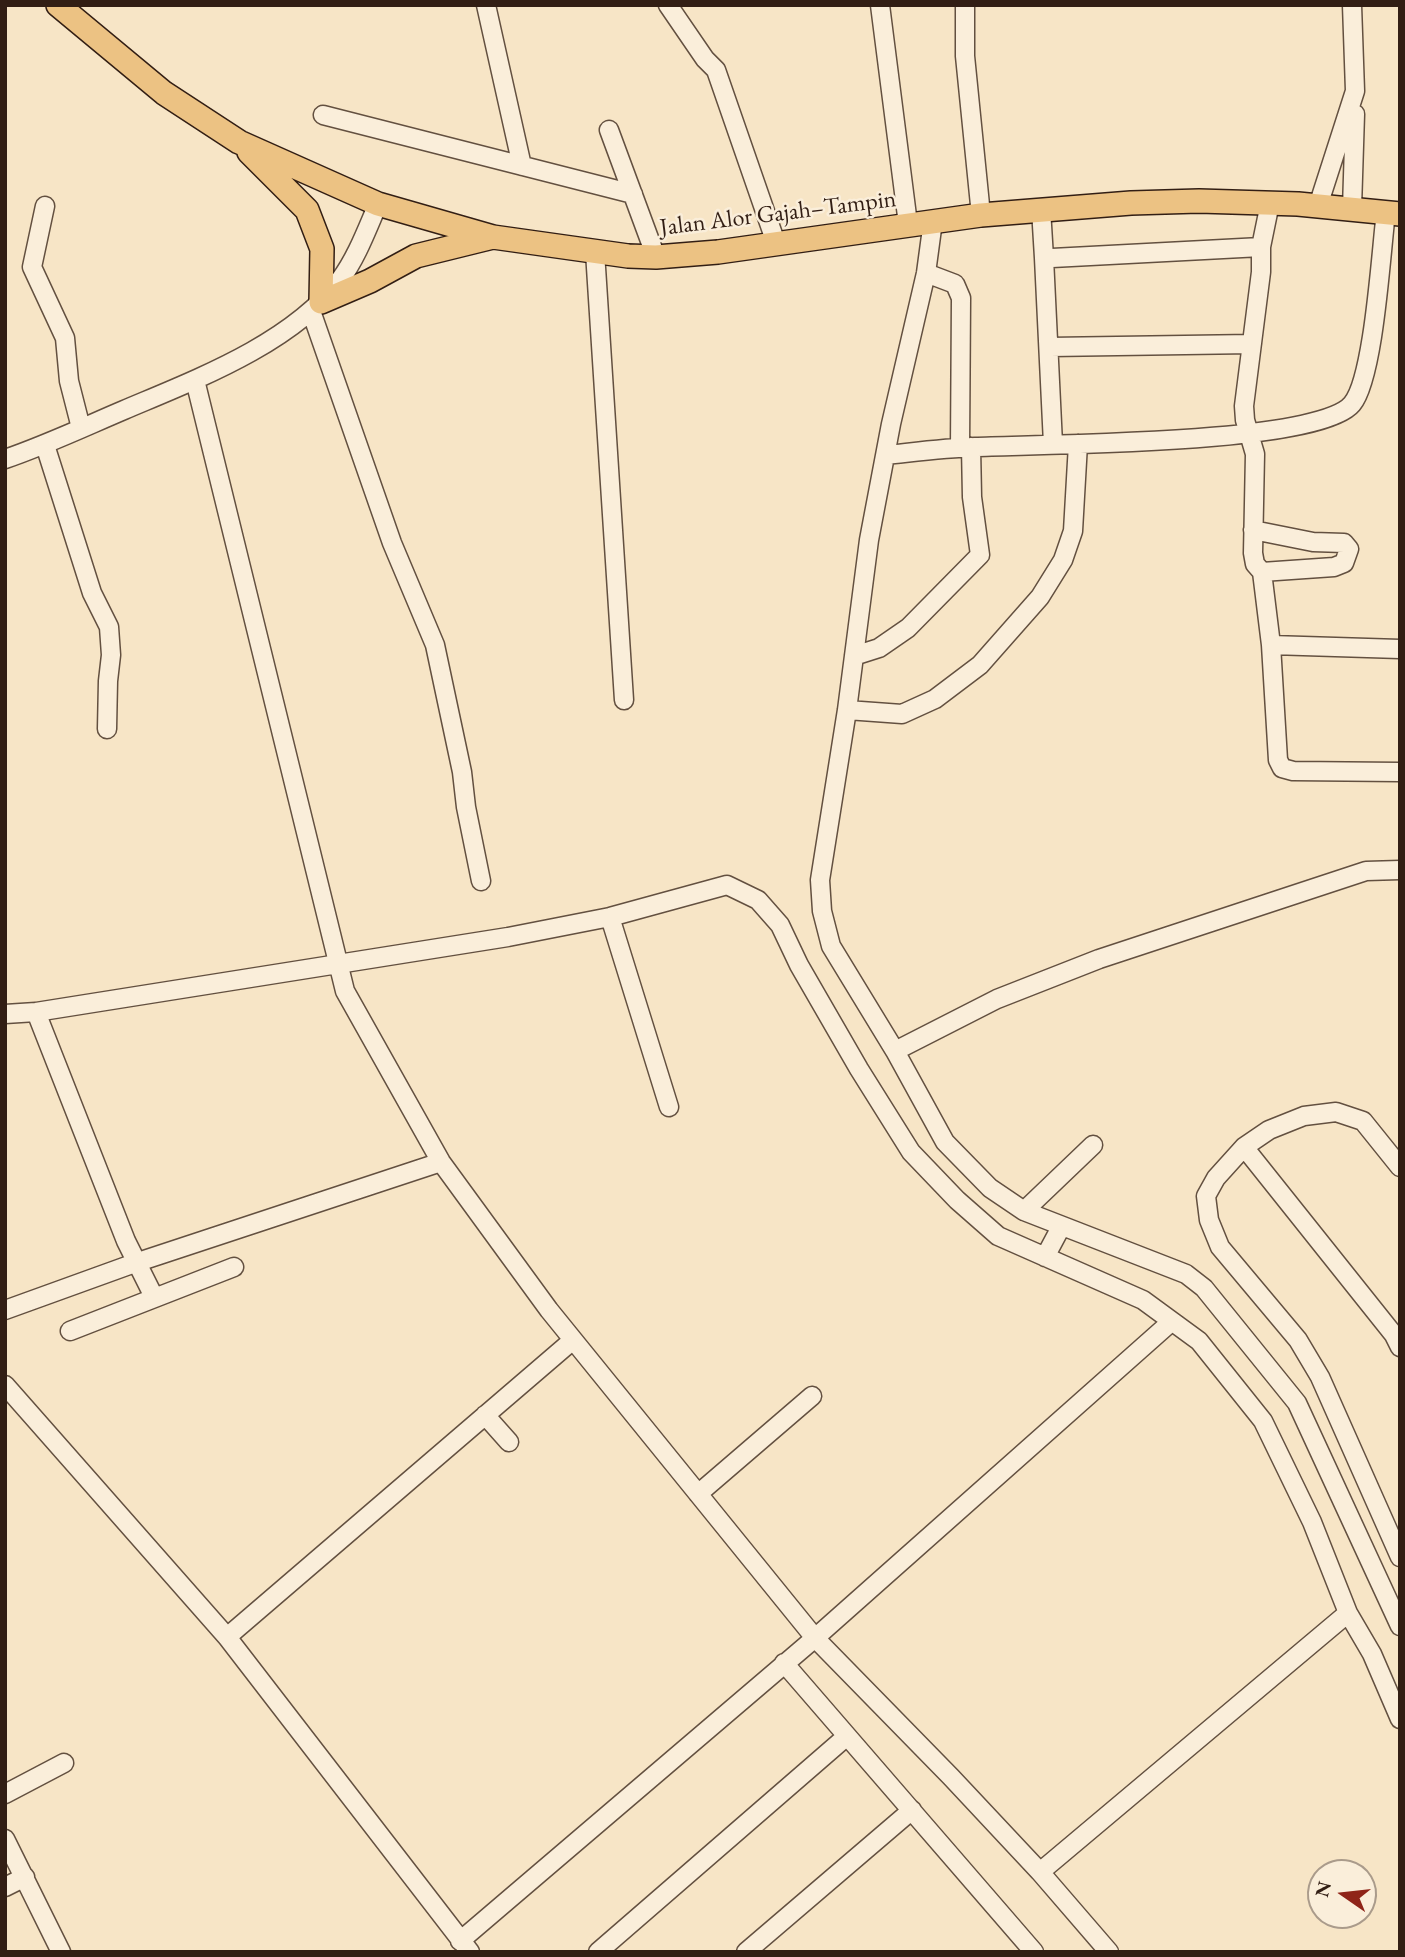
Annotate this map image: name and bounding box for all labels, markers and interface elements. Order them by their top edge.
street label: Jalan Alor Gajah–Tampin [658,185,898,243]
north arrow [1307,1859,1377,1929]
text: N [1309,1879,1337,1900]

